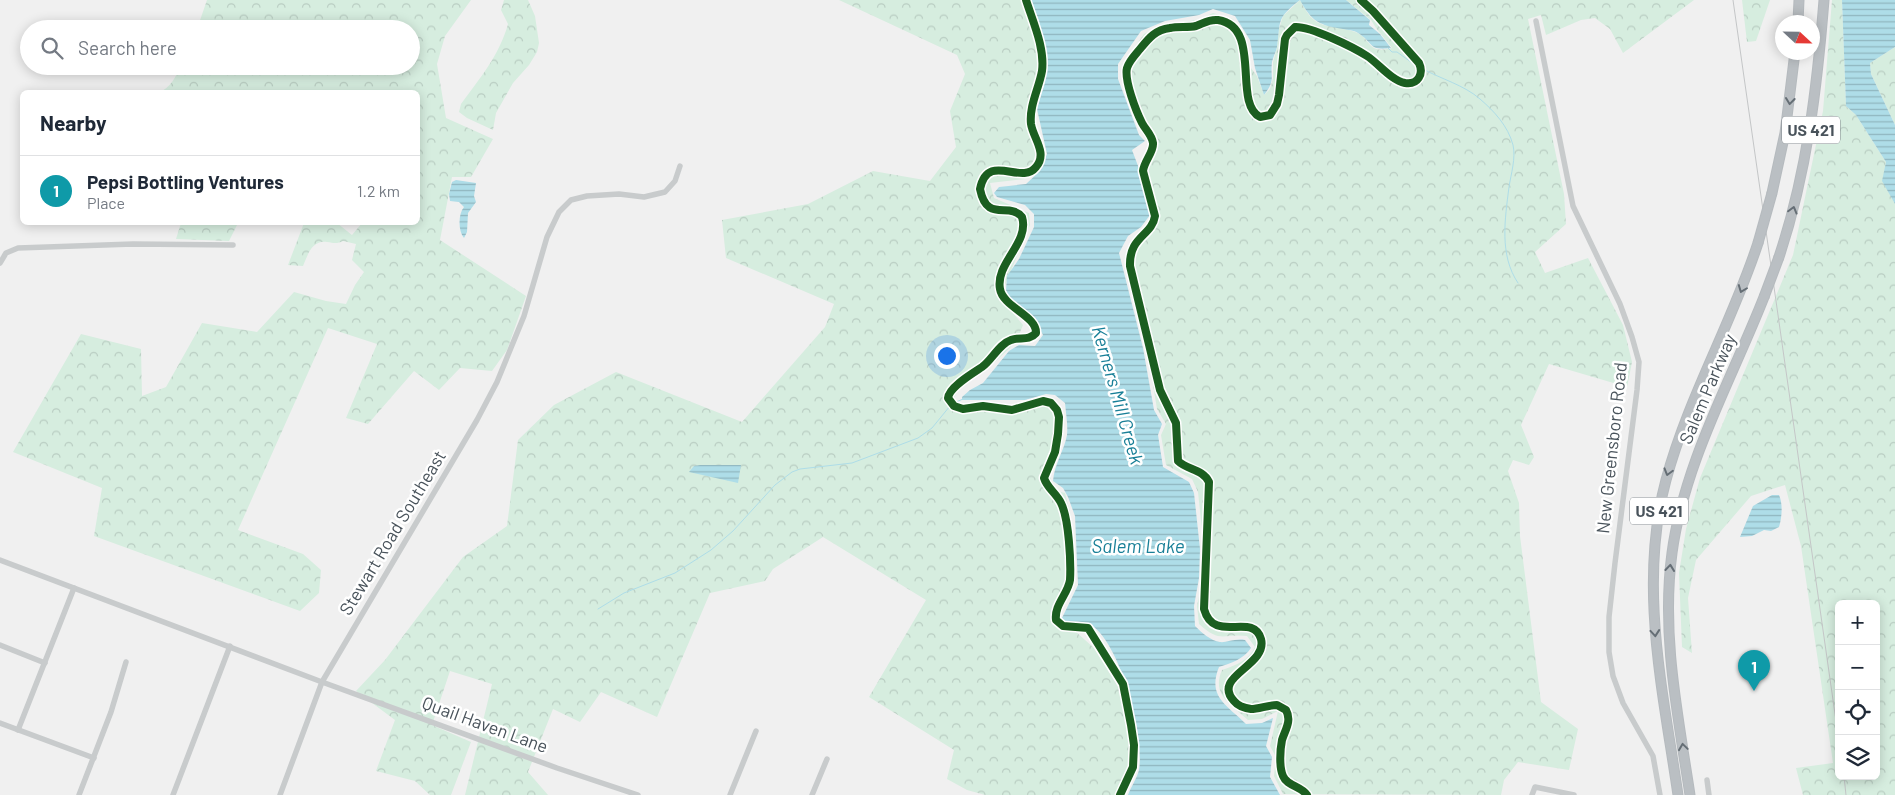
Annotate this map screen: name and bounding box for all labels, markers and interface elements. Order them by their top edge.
north arrow [1775,15,1820,60]
search box [20,20,420,75]
icon: search [38,34,66,62]
text: Search here [78,36,177,59]
one-way arrow [1785,97,1796,105]
text: Nearby [40,110,106,135]
road number: US 421 [1782,116,1840,144]
text: Pepsi Bottling Ventures [87,170,284,193]
text: 1 [53,181,59,200]
text: 1.2 km [357,181,400,200]
text: Place [87,193,125,212]
one-way arrow [1787,205,1798,214]
one-way arrow [1738,284,1748,293]
water label: Kerners Mill Creek [1088,323,1149,468]
street label: Salem Parkway [1674,330,1740,447]
your location [934,343,960,369]
street label: New Greensboro Road [1591,361,1631,535]
street label: Stewart Road Southeast [334,446,450,619]
one-way arrow [1664,468,1674,476]
road number: US 421 [1630,498,1688,524]
water label: Salem Lake [1091,534,1185,557]
one-way arrow [1664,563,1675,571]
map controls [1835,600,1880,780]
button: + [1835,600,1880,645]
one-way arrow [1650,630,1661,638]
button: − [1835,645,1880,690]
pin: 1 [1738,650,1770,691]
button: locate [1835,690,1880,735]
street label: Quail Haven Lane [419,691,551,757]
button: layers [1835,735,1880,780]
one-way arrow [1678,742,1689,750]

